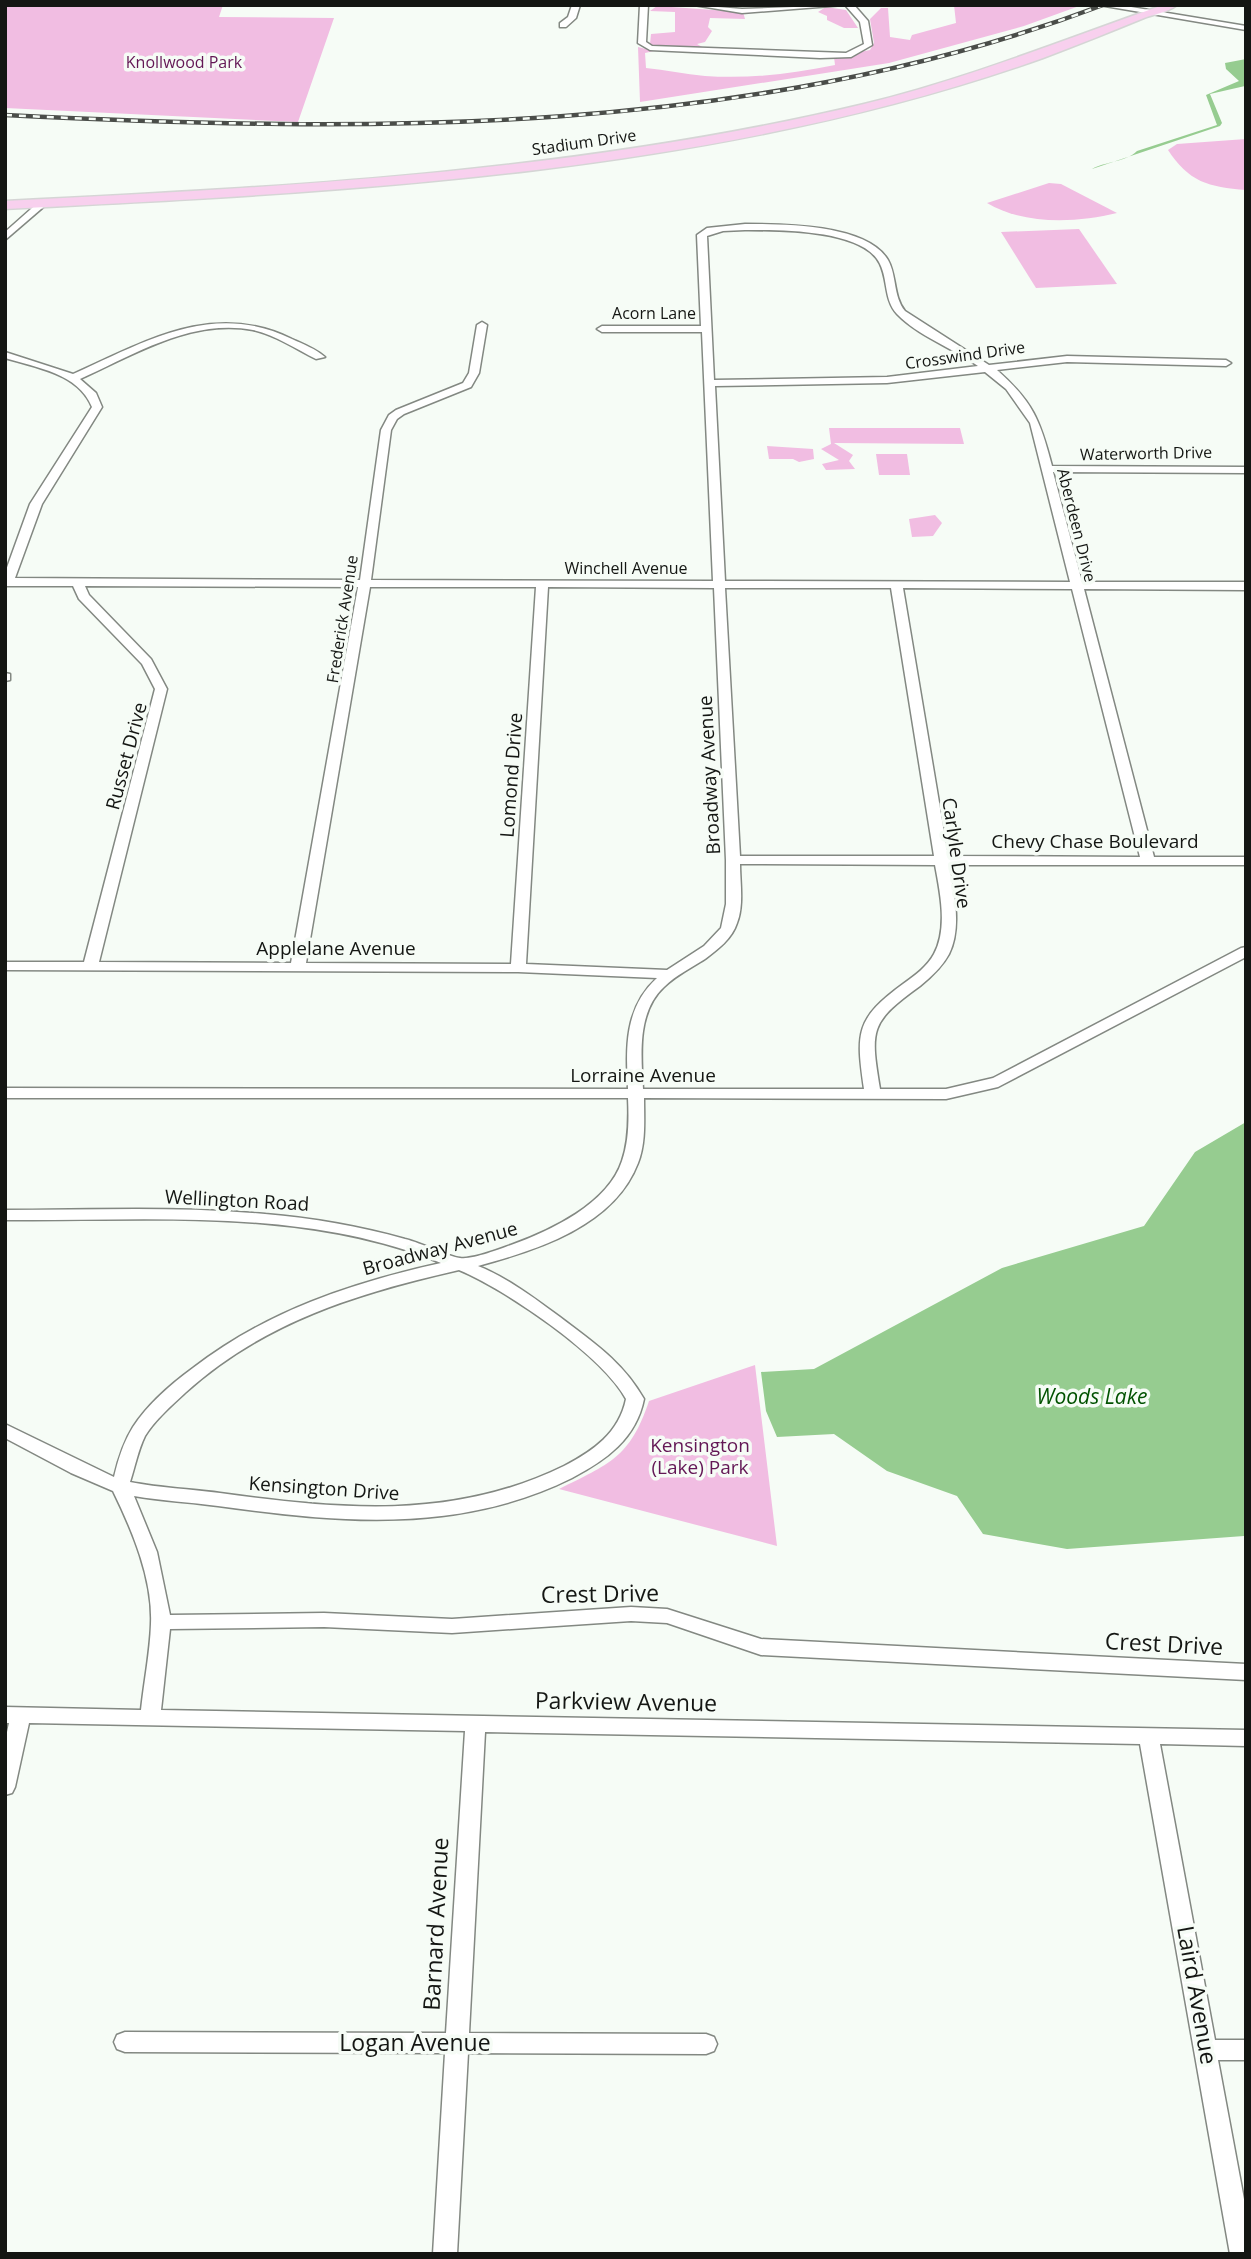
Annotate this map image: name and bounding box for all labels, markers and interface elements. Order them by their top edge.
park label: Knollwood Park [126,51,243,73]
street label: Stadium Drive [530,124,638,160]
street label: Acorn Lane [612,302,696,324]
street label: Crosswind Drive [904,336,1026,374]
street label: Waterworth Drive [1080,441,1212,465]
street label: Aberdeen Drive [1052,466,1102,584]
street label: Frederick Avenue [321,554,363,684]
street label: Winchell Avenue [564,557,688,579]
street label: Broadway Avenue [692,695,726,855]
street label: Russet Drive [99,699,153,813]
street label: Lomond Drive [494,712,528,838]
street label: Carlyle Drive [936,796,978,910]
street label: Chevy Chase Boulevard [991,828,1199,854]
street label: Applelane Avenue [256,935,416,961]
street label: Lorraine Avenue [570,1062,716,1088]
street label: Wellington Road [164,1183,310,1217]
street label: Broadway Avenue [360,1215,520,1281]
water label: Woods Lake [1037,1382,1147,1410]
park label: Kensington (Lake) Park [650,1432,750,1480]
street label: Kensington Drive [248,1470,400,1506]
street label: Crest Drive [541,1576,659,1610]
street label: Crest Drive [1104,1624,1224,1662]
street label: Parkview Avenue [535,1683,717,1719]
street label: Barnard Avenue [414,1837,456,2011]
street label: Laird Avenue [1170,1923,1226,2067]
street label: Logan Avenue [339,2026,491,2058]

